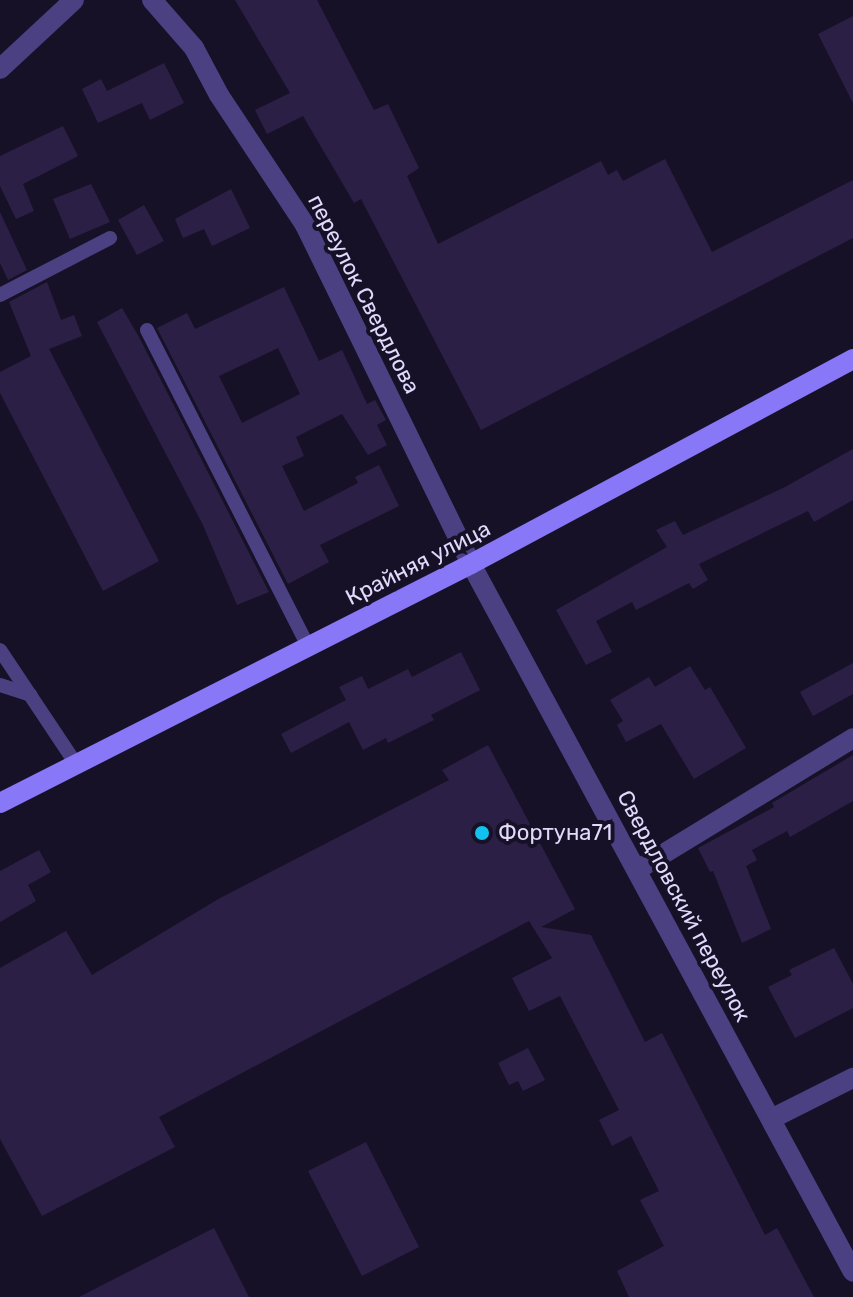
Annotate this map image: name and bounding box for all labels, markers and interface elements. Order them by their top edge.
street label: переулок Свердлова [302,190,426,398]
street label: Крайняя улица [341,515,495,611]
street label: Свердловский переулок [612,786,756,1026]
place label: Фортуна71 [498,820,612,846]
marker: Фортуна71 [473,824,491,842]

